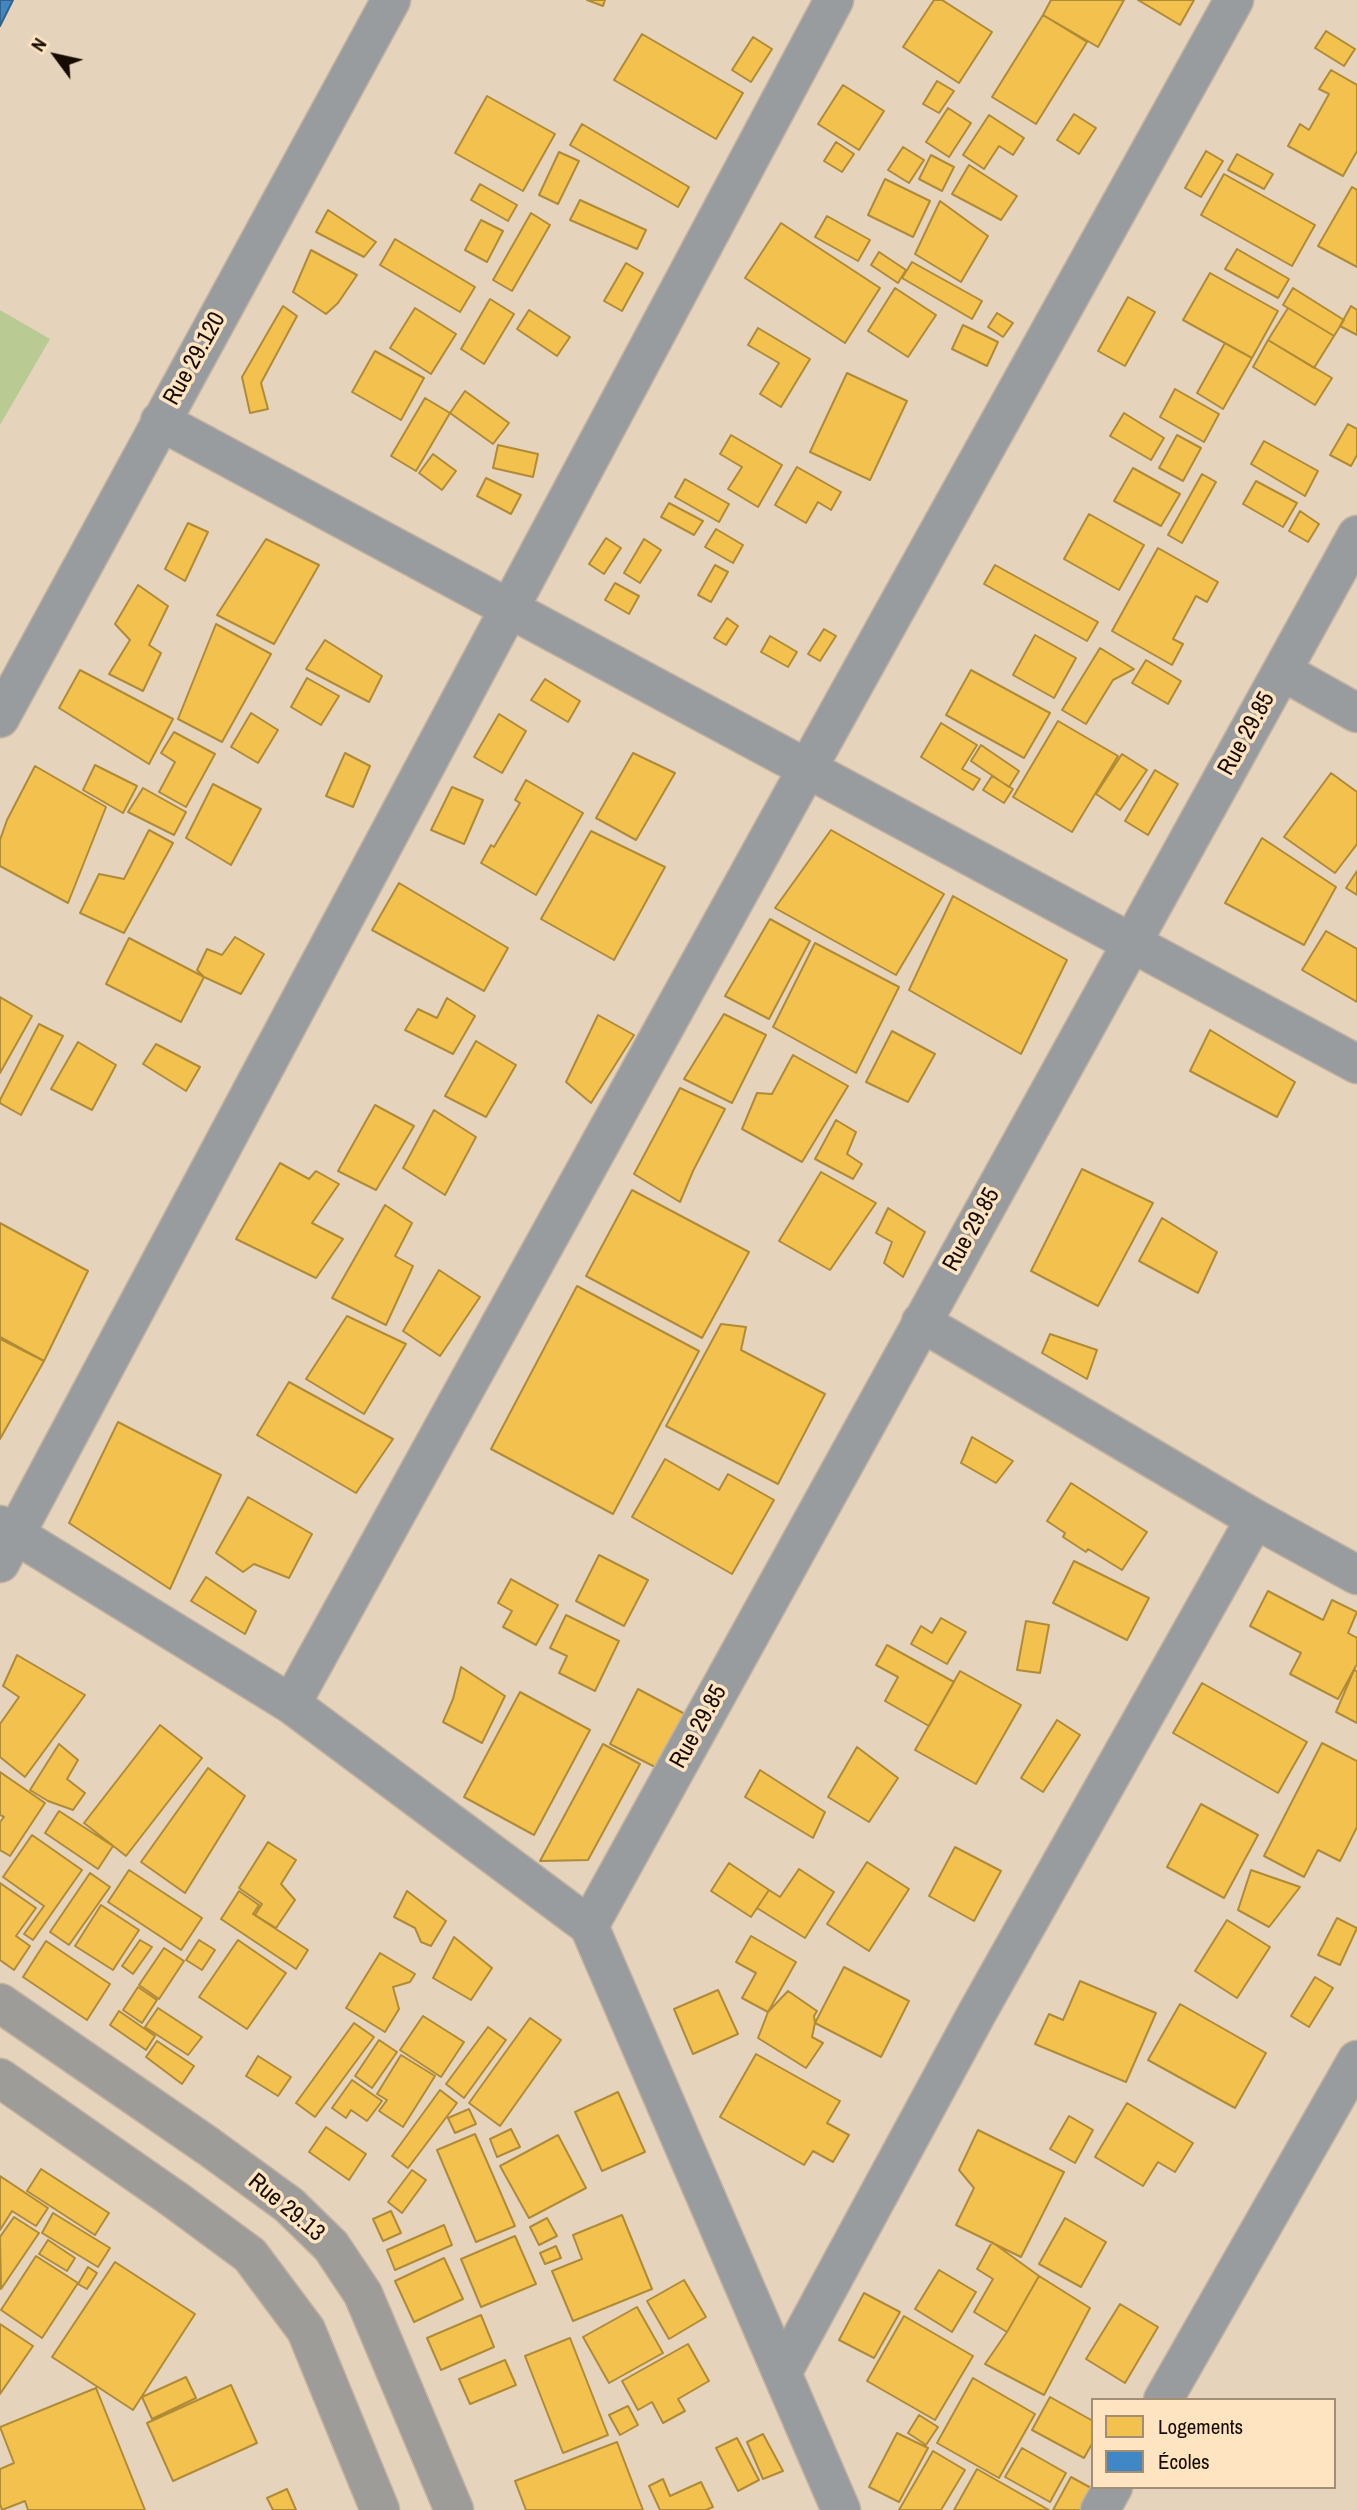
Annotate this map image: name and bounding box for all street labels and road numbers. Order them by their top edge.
street label: Rue 29.120 [158,308,232,410]
street label: Rue 29.85 [1212,687,1282,781]
street label: Rue 29.85 [937,1183,1007,1277]
street label: Rue 29.85 [664,1680,734,1774]
street label: Rue 29.13 [242,2168,330,2248]

